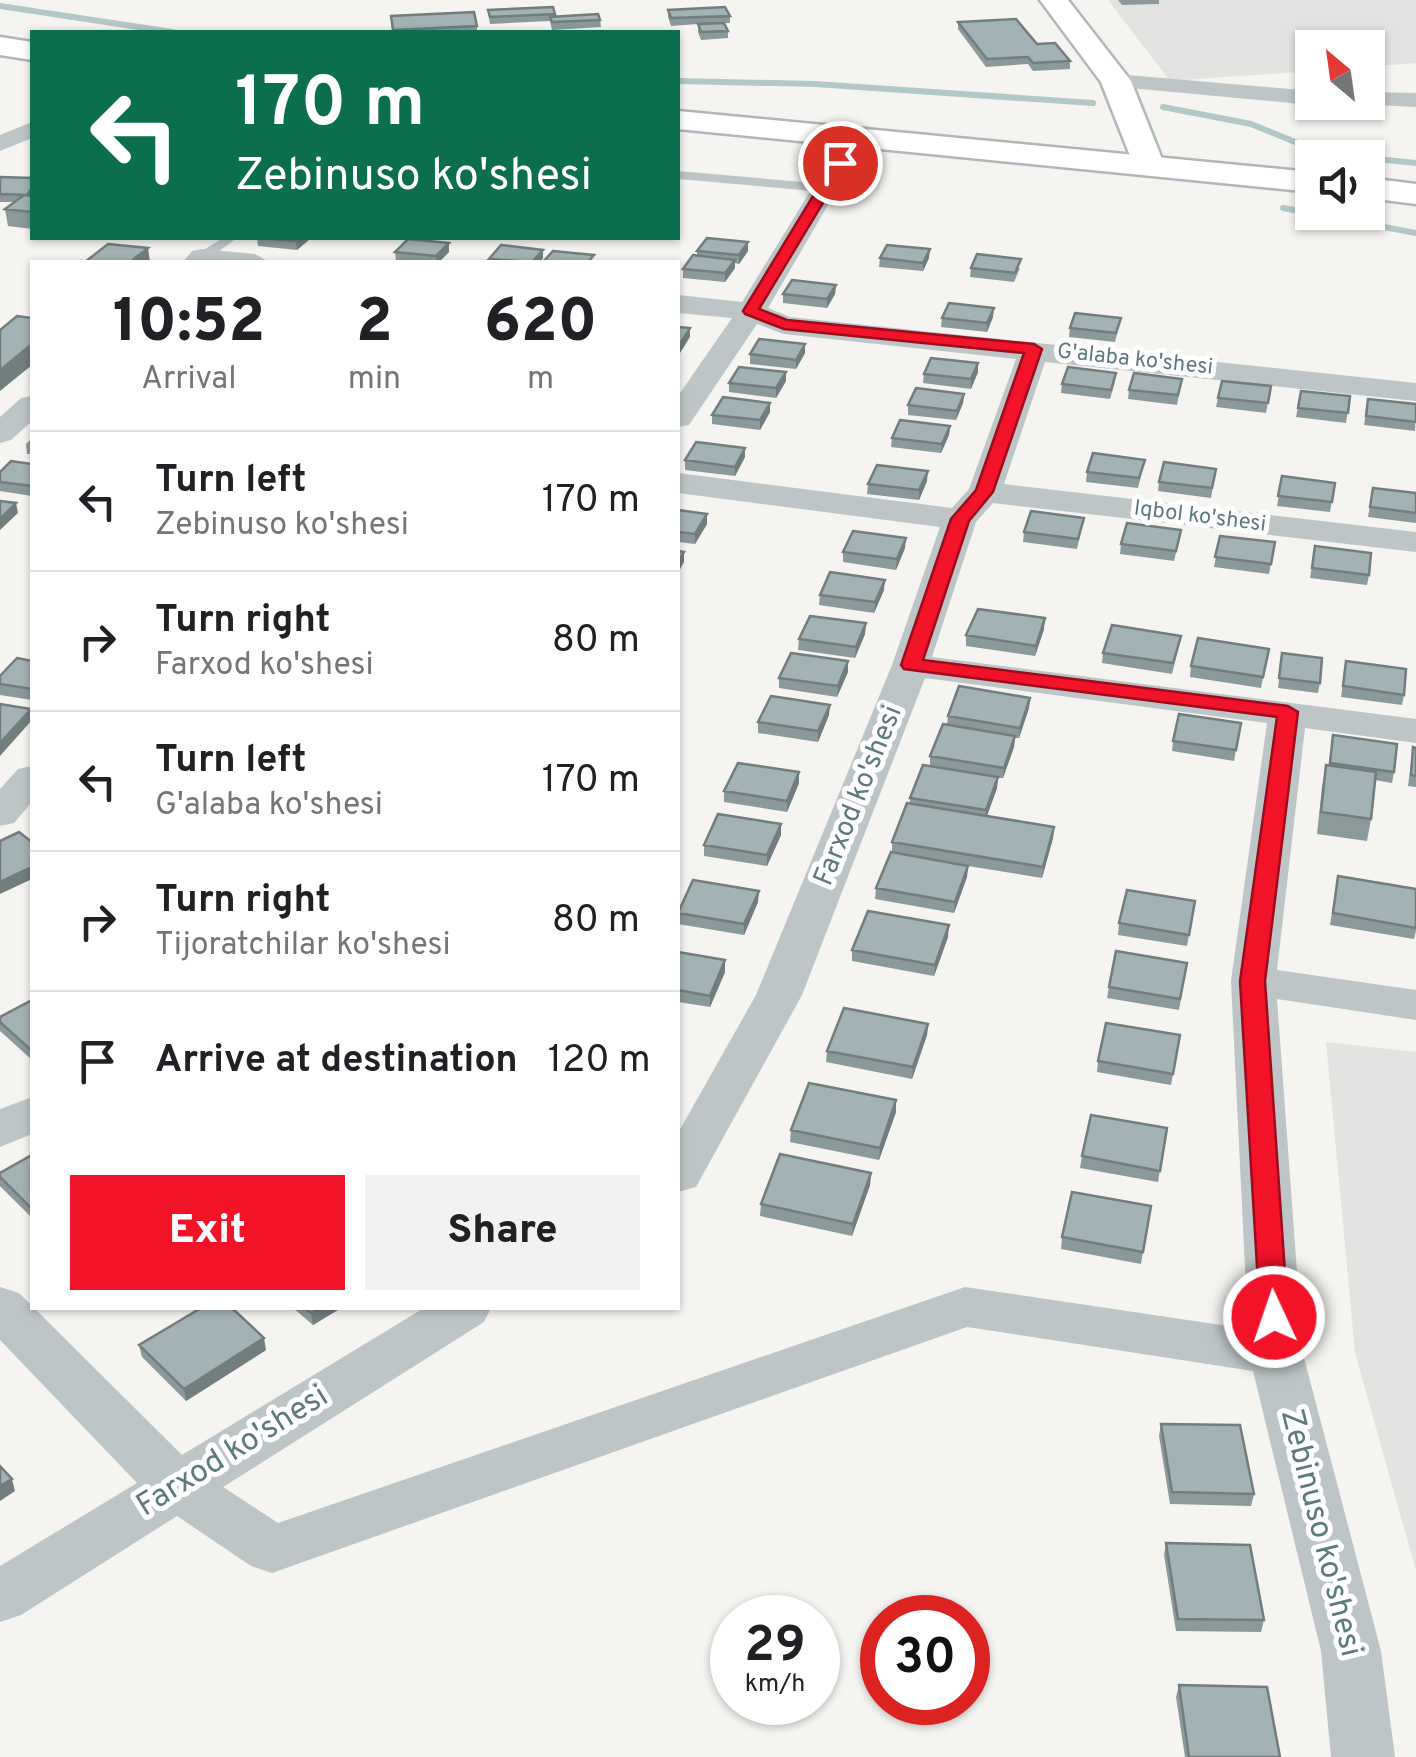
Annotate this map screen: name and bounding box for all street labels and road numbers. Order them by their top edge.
street label: G'alaba ko'shesi [1056,338,1214,382]
street label: Iqbol ko'shesi [1132,495,1268,539]
street label: Farxod ko'shesi [806,701,912,891]
street label: Farxod ko'shesi [130,1377,336,1527]
street label: Zebinuso ko'shesi [1270,1405,1370,1661]

